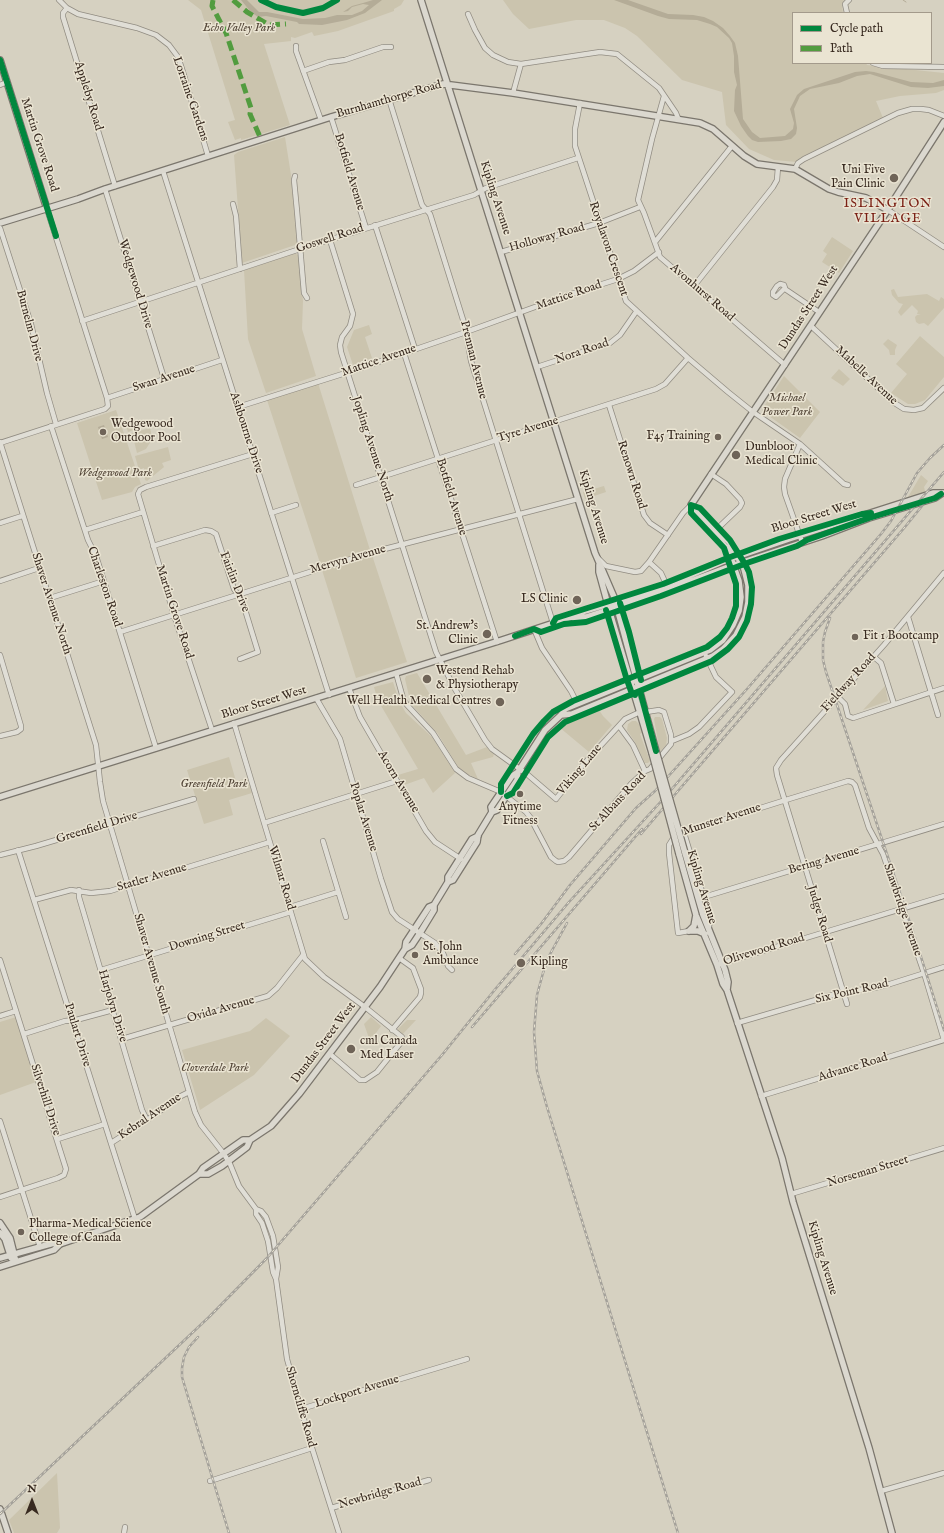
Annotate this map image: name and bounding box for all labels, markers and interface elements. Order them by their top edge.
legend [792,12,932,64]
text: Cycle path [830,21,883,36]
park label: Echo Valley Park [203,22,275,36]
text: Path [830,41,853,56]
street label: Lorraine Gardens [169,55,211,143]
street label: Appleby Road [71,60,105,132]
street label: Burnhamthorpe Road [335,78,443,122]
street label: Martin Grove Road [17,96,61,194]
street label: Botfield Avenue [330,132,368,212]
street label: Kipling Avenue [476,159,514,237]
place label: Uni Five Pain Clinic [831,164,885,192]
marker: Uni Five Pain Clinic [888,172,900,184]
district label: ISLINGTON VILLAGE [844,196,932,227]
street label: Royalavon Crescent [585,200,631,298]
street label: Holloway Road [508,220,586,256]
street label: Goswell Road [295,221,365,257]
street label: Wedgewood Drive [115,238,155,330]
street label: Avonhurst Road [667,261,737,325]
street label: Dundas Street West [776,263,842,353]
street label: Mattice Road [534,278,604,314]
street label: Burnelm Drive [13,289,45,363]
street label: Prennan Avenue [456,319,490,401]
street label: Nora Road [553,336,611,368]
street label: Mattice Avenue [340,342,418,380]
street label: Mabelle Avenue [832,344,900,408]
street label: Swan Avenue [131,362,197,396]
street label: Ashbourne Drive [226,391,266,475]
park label: Michael Power Park [762,392,812,420]
street label: Jopling Avenue North [348,394,396,504]
street label: Tyre Avenue [496,414,560,446]
place label: Wedgewood Outdoor Pool [111,418,180,446]
marker: Wedgewood Outdoor Pool [98,427,108,437]
place label: F45 Training [646,430,710,444]
marker: F45 Training [713,432,723,442]
street label: Renown Road [613,439,649,511]
place label: Dunbloor Medical Clinic [745,441,817,469]
marker: Dunbloor Medical Clinic [730,449,742,461]
street label: Botfield Avenue [432,457,470,537]
park label: Wedgewood Park [78,467,152,481]
street label: Kipling Avenue [575,468,611,546]
street label: Bloor Street West [770,497,858,537]
street label: Mervyn Avenue [309,542,387,578]
street label: Charleston Road [83,545,125,629]
street label: Fairlin Drive [216,550,252,614]
street label: Shaver Avenue North [28,551,74,657]
street label: Martin Grove Road [152,563,196,661]
place label: LS Clinic [521,593,568,607]
marker: LS Clinic [571,594,583,606]
place label: St. Andrew's Clinic [416,620,478,648]
marker: St. Andrew's Clinic [481,628,493,640]
place label: Fit 1 Bootcamp [863,630,939,644]
marker: Fit 1 Bootcamp [850,632,860,642]
street label: Fieldway Road [819,651,879,715]
place label: Westend Rehab & Physiotherapy [436,665,518,693]
marker: Westend Rehab & Physiotherapy [421,673,433,685]
street label: Bloor Street West [220,683,308,723]
place label: Well Health Medical Centres [347,695,491,709]
marker: Well Health Medical Centres [494,696,506,708]
street label: Viking Lane [555,742,605,798]
street label: Acorn Avenue [374,748,422,816]
street label: St Albans Road [587,769,649,835]
park label: Greenfield Park [180,778,248,792]
street label: Poplar Avenue [346,781,380,853]
marker: Anytime Fitness [515,789,525,799]
place label: Anytime Fitness [499,801,541,829]
street label: Munster Avenue [681,801,763,839]
street label: Greenfield Drive [55,809,139,847]
street label: Wilmar Road [264,844,298,912]
street label: Bering Avenue [787,844,861,878]
street label: Kipling Avenue [683,848,719,926]
street label: Statler Avenue [115,861,189,895]
street label: Shawbridge Avenue [879,862,925,958]
street label: Judge Road [803,884,835,944]
street label: Shaver Avenue South [130,912,172,1016]
street label: Downing Street [167,919,247,955]
street label: Olivewood Road [722,931,806,969]
place label: St. John Ambulance [423,941,478,969]
marker: St. John Ambulance [410,950,420,960]
place label: Kipling [530,956,568,970]
marker: Kipling [515,957,527,969]
street label: Harjolyn Drive [94,968,130,1044]
street label: Six Point Road [814,977,890,1007]
street label: Ovida Avenue [186,994,256,1026]
street label: Dundas Street West [289,1000,359,1086]
street label: Paulart Drive [60,1001,94,1069]
place label: cml Canada Med Laser [360,1035,417,1063]
marker: cml Canada Med Laser [345,1043,357,1055]
street label: Advance Road [817,1051,889,1085]
street label: Silverhill Drive [27,1062,63,1138]
park label: Cloverdale Park [181,1062,249,1076]
street label: Kebral Avenue [116,1091,184,1143]
street label: Norseman Street [826,1153,910,1191]
place label: Pharma-Medical Science College of Canada [29,1218,151,1246]
street label: Kipling Avenue [804,1219,840,1297]
marker: Pharma-Medical Science College of Canada [16,1227,26,1237]
street label: Shorncliffe Road [282,1365,318,1449]
street label: Lockport Avenue [313,1372,401,1412]
street label: Newbridge Road [337,1475,423,1513]
north arrow [12,1481,52,1521]
text: N [27,1482,37,1496]

